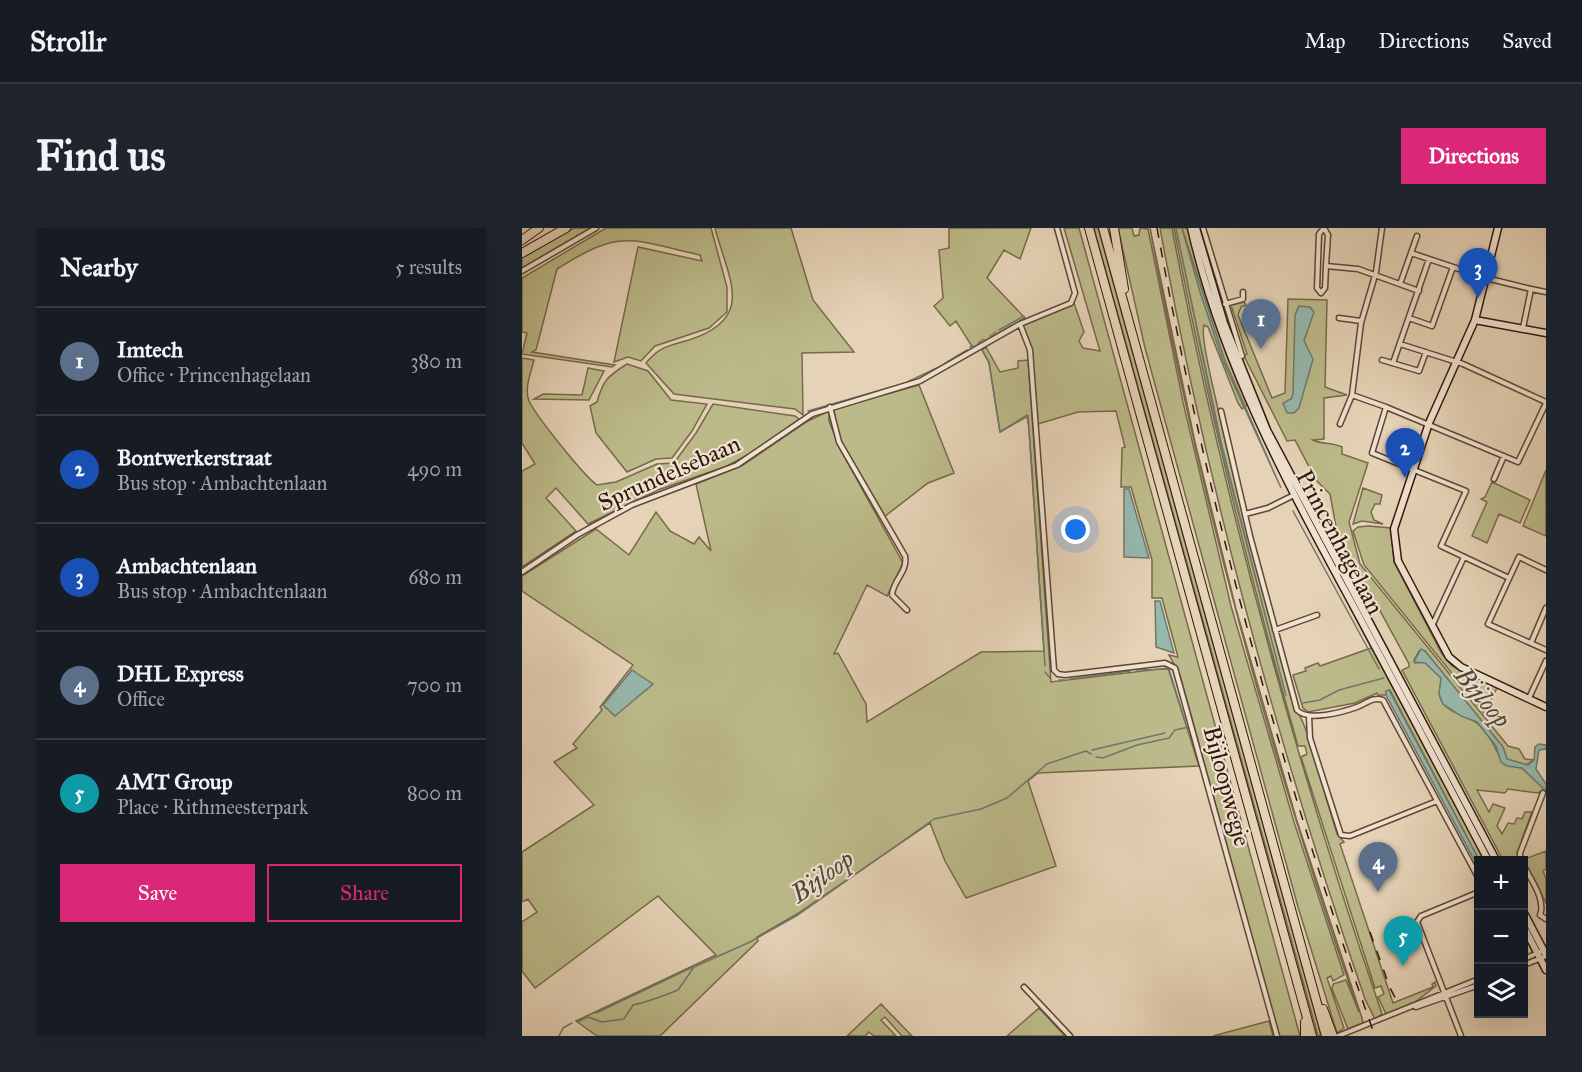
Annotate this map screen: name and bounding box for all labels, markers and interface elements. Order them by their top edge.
text: Strollr [30,24,106,59]
text: Map [1305,28,1346,54]
text: Directions [1379,28,1469,54]
text: Saved [1502,28,1552,54]
button: Directions [1401,128,1546,184]
text: Find us [36,130,166,182]
pin: 3 [1458,248,1498,298]
text: Nearby [60,251,138,283]
text: 5 results [395,255,462,279]
pin: 1 [1242,300,1280,349]
text: Imtech [117,336,183,363]
text: 1 [76,349,83,373]
text: 380 m [411,349,462,373]
text: Office · Princenhagelaan [117,363,311,387]
street label: Sprundelsebaan [593,428,745,518]
pin: 2 [1386,428,1424,478]
text: Bontwerkerstraat [117,444,272,471]
text: 2 [75,457,84,481]
text: 490 m [407,457,462,481]
street label: Princenhagelaan [1289,464,1391,620]
text: Bus stop · Ambachtenlaan [117,471,327,495]
your location [1061,515,1090,544]
text: Ambachtenlaan [117,552,257,579]
text: 3 [76,565,84,589]
text: 680 m [408,565,462,589]
text: Bus stop · Ambachtenlaan [117,579,327,603]
water label: Bijloop [1447,659,1518,735]
text: DHL Express [117,660,244,687]
text: 4 [74,673,85,697]
text: 700 m [407,673,462,697]
text: Office [117,687,165,711]
street label: Bijloopwegje [1197,722,1257,850]
text: AMT Group [117,768,233,795]
text: 5 [75,781,84,805]
text: 800 m [407,781,462,805]
text: Place · Rithmeesterpark [117,795,308,819]
pin: 4 [1358,842,1398,892]
water label: Bijloop [783,843,861,911]
map controls [1474,856,1528,1018]
button: + [1474,856,1528,910]
button: Save [60,864,255,922]
button: Share [267,864,462,922]
button: − [1474,910,1528,964]
pin: 5 [1384,916,1422,966]
button: layers [1474,964,1528,1018]

